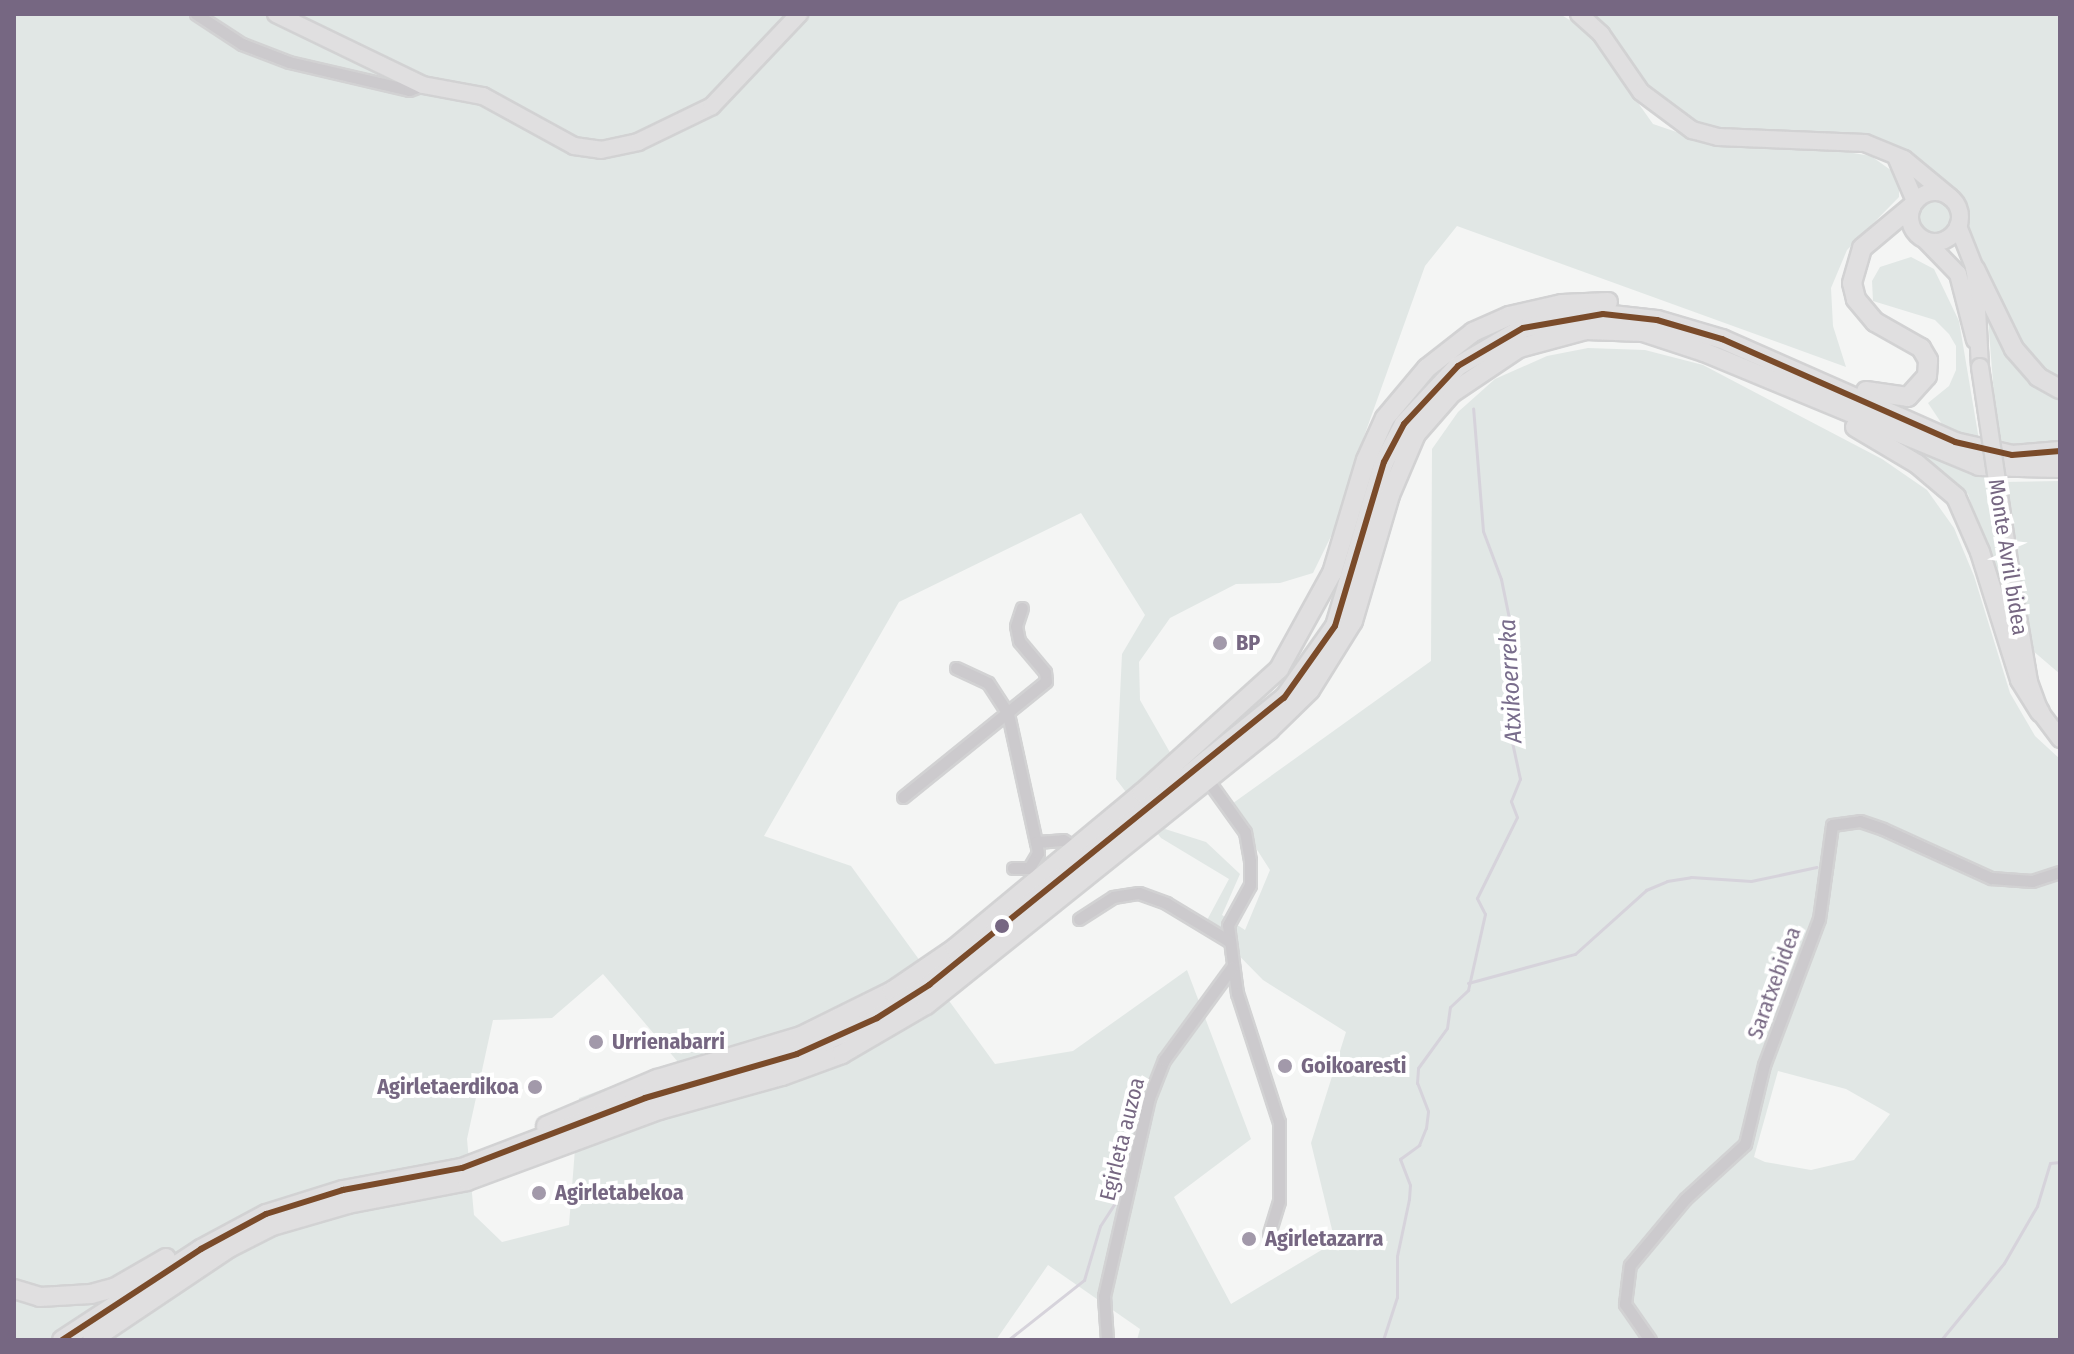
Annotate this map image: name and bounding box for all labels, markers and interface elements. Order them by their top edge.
street label: Monte Avril bidea [1983,477,2033,637]
water label: Atxikoerreka [1493,618,1529,744]
place label: BP [1236,630,1260,656]
marker: BP [1211,634,1229,652]
unlabelled marker [994,918,1010,934]
street label: Saratxebidea [1742,923,1806,1043]
place label: Urrienabarri [612,1029,725,1055]
marker: Urrienabarri [587,1033,605,1051]
place label: Goikoaresti [1301,1053,1407,1079]
marker: Goikoaresti [1276,1057,1294,1075]
place label: Agirletaerdikoa [377,1074,519,1100]
street label: Egirleta auzoa [1094,1075,1150,1203]
marker: Agirletaerdikoa [526,1078,544,1096]
place label: Agirletabekoa [555,1180,684,1206]
marker: Agirletabekoa [530,1184,548,1202]
place label: Agirletazarra [1265,1226,1383,1252]
marker: Agirletazarra [1240,1230,1258,1248]

